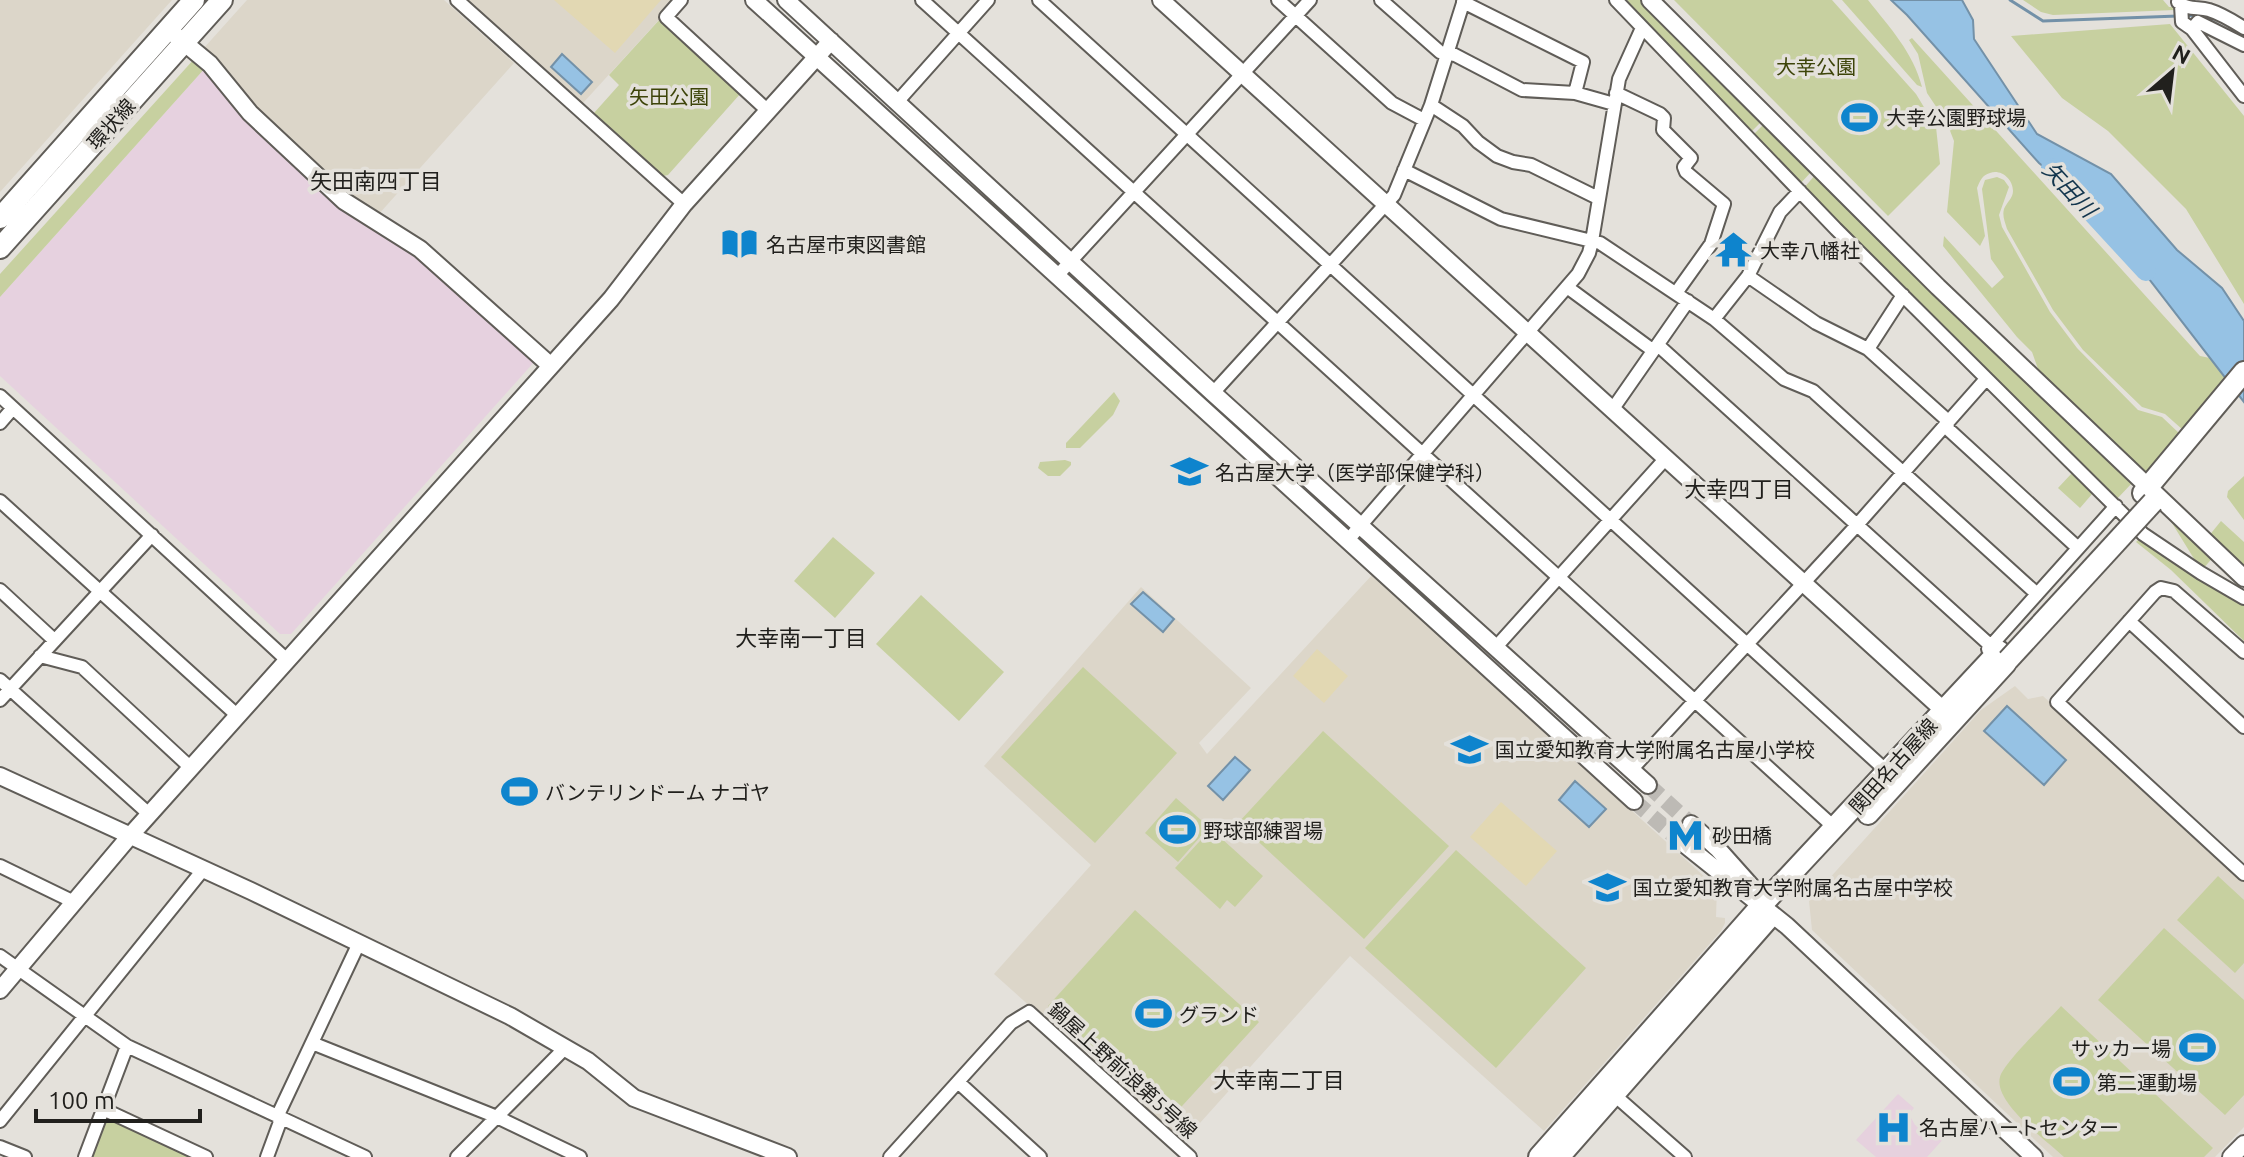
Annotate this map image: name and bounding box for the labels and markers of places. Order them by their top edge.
sports icon: 大幸公園野球場 [1841,98,1879,136]
place label: 大幸公園野球場 [1886,106,2026,129]
library icon: 名古屋市東図書館 [721,225,759,263]
temple icon: 大幸八幡社 [1715,231,1753,269]
place label: 名古屋市東図書館 [766,233,926,256]
place label: 大幸八幡社 [1760,239,1860,262]
school or university icon: 名古屋大学（医学部保健学科） [1170,453,1208,491]
place label: 名古屋大学（医学部保健学科） [1215,461,1495,484]
school or university icon: 国立愛知教育大学附属名古屋小学校 [1450,730,1488,768]
place label: 国立愛知教育大学附属名古屋小学校 [1495,738,1815,761]
sports icon: バンテリンドーム ナゴヤ [500,773,538,811]
place label: バンテリンドーム ナゴヤ [545,781,770,804]
sports icon: 野球部練習場 [1158,811,1196,849]
metro station icon: 砂田橋 [1667,816,1705,854]
place label: 野球部練習場 [1203,819,1323,842]
place label: 砂田橋 [1712,824,1772,847]
school or university icon: 国立愛知教育大学附属名古屋中学校 [1588,868,1626,906]
place label: 国立愛知教育大学附属名古屋中学校 [1633,876,1953,899]
sports icon: グランド [1134,995,1172,1033]
place label: グランド [1179,1003,1259,1026]
sports icon: サッカー場 [2178,1029,2216,1067]
place label: サッカー場 [2071,1037,2171,1060]
sports icon: 第二運動場 [2052,1063,2090,1101]
place label: 第二運動場 [2097,1071,2197,1094]
hospital icon: 名古屋ハートセンター [1874,1108,1912,1146]
place label: 名古屋ハートセンター [1919,1116,2119,1139]

